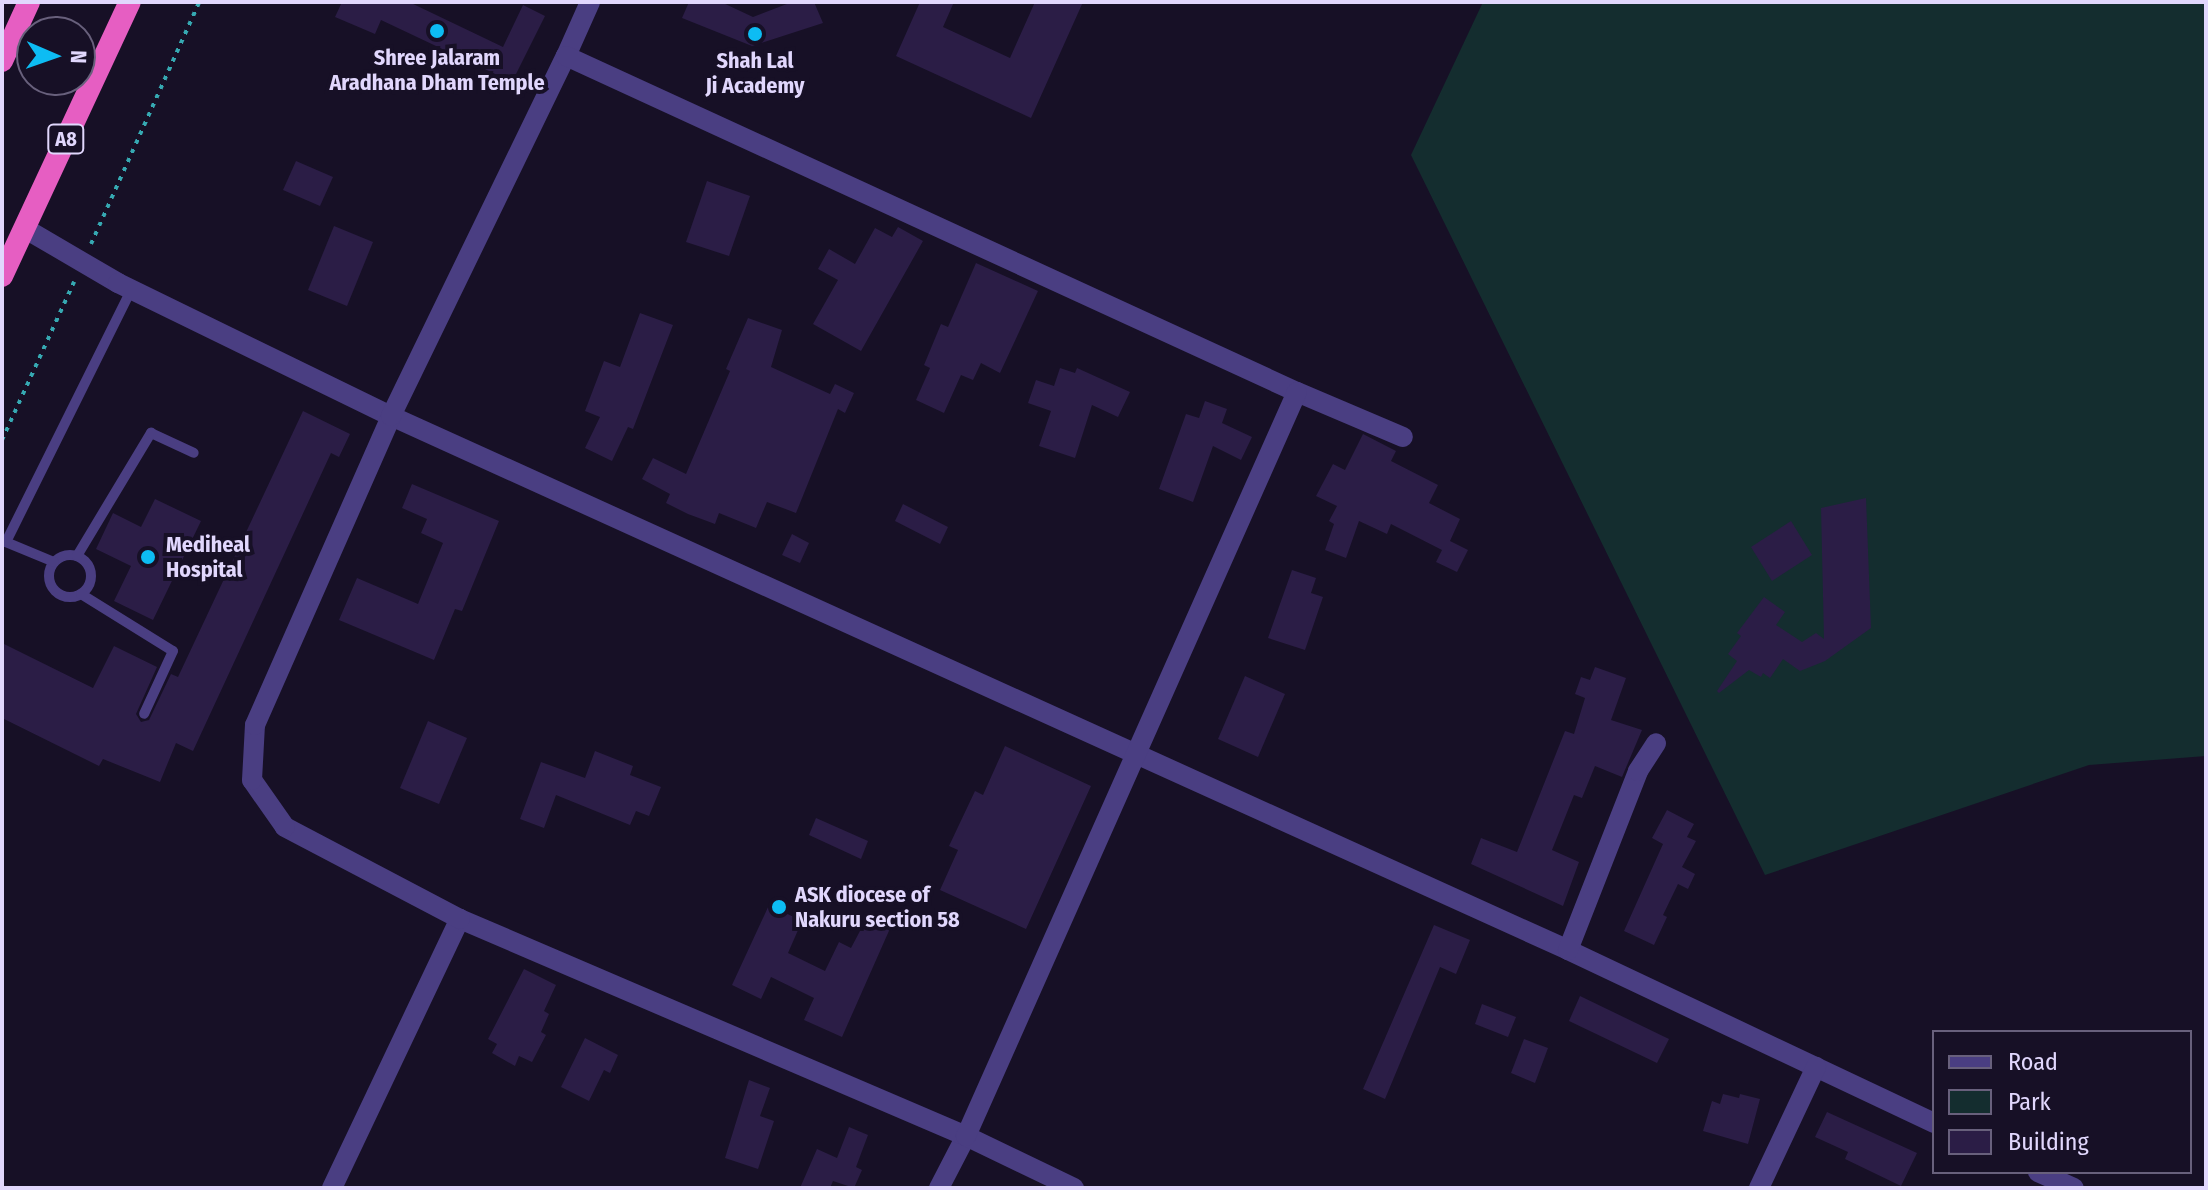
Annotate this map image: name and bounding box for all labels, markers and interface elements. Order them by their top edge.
north arrow [16,16,96,96]
marker: Shree Jalaram Aradhana Dham Temple [428,22,446,40]
marker: Shah Lal Ji Academy [746,25,764,43]
place label: Shree Jalaram Aradhana Dham Temple [329,44,545,96]
place label: Shah Lal Ji Academy [705,47,805,98]
text: N [65,50,92,64]
road number: A8 [46,123,86,155]
place label: Mediheal Hospital [166,531,250,582]
marker: Mediheal Hospital [137,546,159,568]
place label: ASK diocese of Nakuru section 58 [795,881,960,932]
marker: ASK diocese of Nakuru section 58 [770,898,788,916]
legend [1932,1030,2192,1174]
text: Road [2008,1048,2058,1076]
text: Park [2008,1088,2051,1116]
text: Building [2008,1128,2089,1156]

